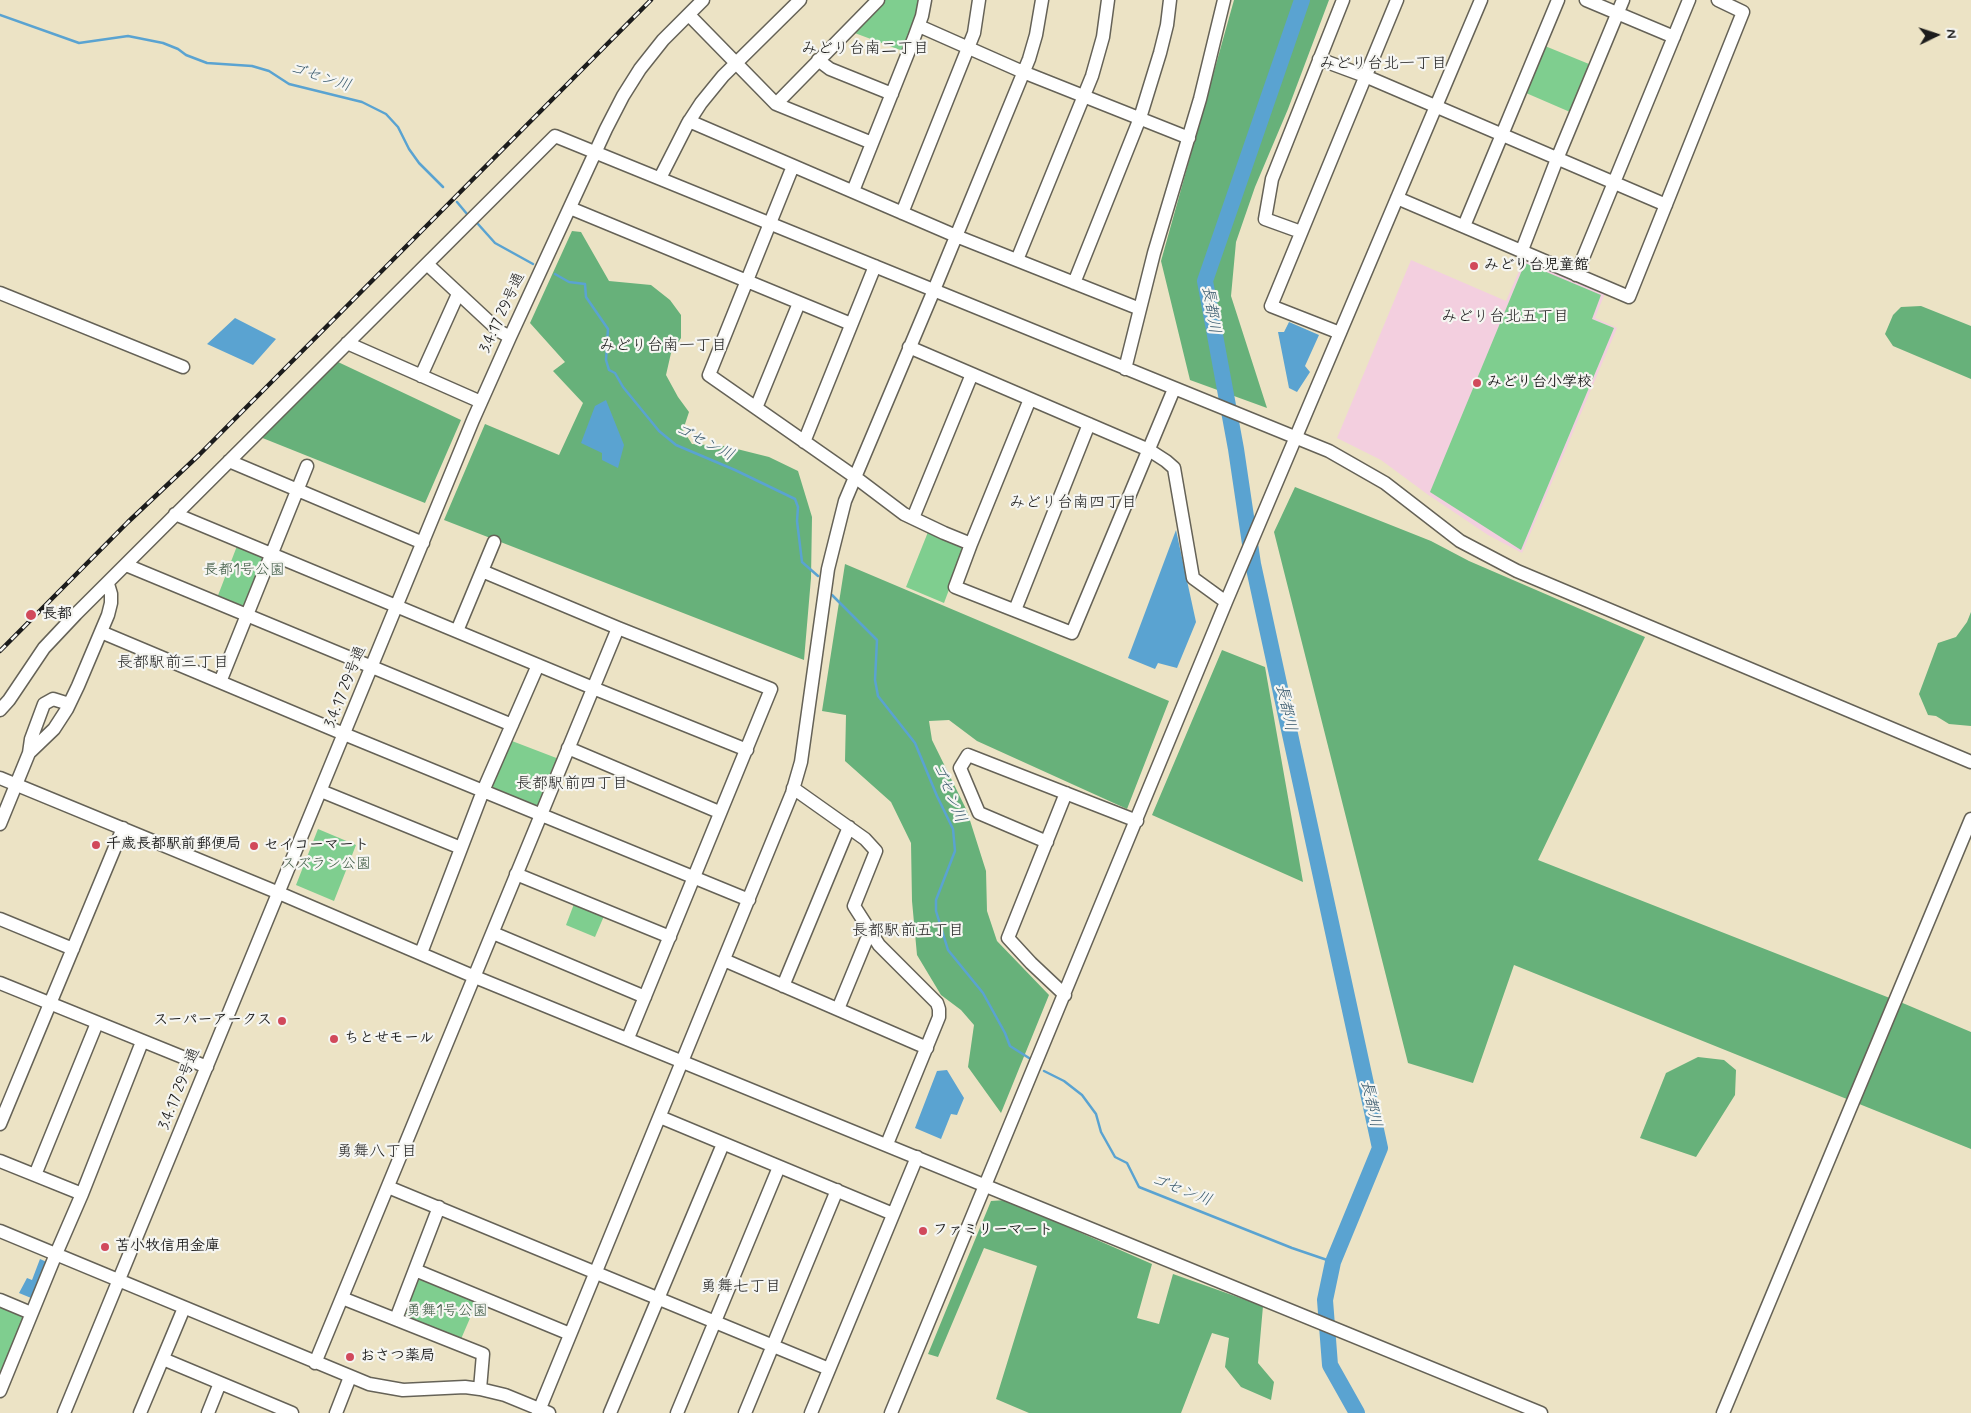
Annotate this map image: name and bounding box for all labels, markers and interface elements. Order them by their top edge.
north arrow [1911,10,1961,60]
text: N [1942,29,1960,39]
district label: みどり台南二丁目 [801,40,929,60]
district label: みどり台北一丁目 [1319,55,1447,75]
water label: ゴセン川 [287,59,353,97]
place label: みどり台児童館 [1484,257,1589,275]
marker: みどり台児童館 [1468,260,1480,272]
street label: 3.4.17 29号通 [477,270,529,356]
water label: 長都川 [1197,285,1223,335]
district label: みどり台北五丁目 [1441,308,1569,328]
district label: みどり台南一丁目 [599,337,727,357]
place label: みどり台小学校 [1487,374,1592,392]
marker: みどり台小学校 [1471,377,1483,389]
water label: ゴセン川 [671,420,737,466]
district label: みどり台南四丁目 [1009,494,1137,514]
park label: 長都1号公園 [203,562,285,580]
place label: 長都 [42,606,72,624]
marker: 長都 [24,608,38,622]
street label: 3.4.17 29号通 [321,644,371,730]
district label: 長都駅前三丁目 [117,654,229,674]
water label: 長都川 [1271,683,1299,733]
water label: ゴセン川 [927,760,969,826]
district label: 長都駅前四丁目 [516,775,628,795]
place label: 千歳長都駅前郵便局 [106,836,241,854]
place label: セイコーマート [264,837,369,855]
marker: 千歳長都駅前郵便局 [90,839,102,851]
marker: セイコーマート [248,840,260,852]
park label: スズラン公園 [281,856,371,874]
district label: 長都駅前五丁目 [852,922,964,942]
place label: スーパーアークス [153,1012,272,1030]
marker: スーパーアークス [276,1015,288,1027]
place label: ちとせモール [344,1030,434,1048]
marker: ちとせモール [328,1033,340,1045]
street label: 3.4.17 29号通 [155,1046,205,1132]
water label: 長都川 [1356,1079,1384,1129]
district label: 勇舞八丁目 [337,1143,417,1163]
water label: ゴセン川 [1148,1171,1214,1211]
place label: ファミリーマート [933,1222,1053,1240]
marker: ファミリーマート [917,1225,929,1237]
place label: 苫小牧信用金庫 [115,1238,220,1256]
marker: 苫小牧信用金庫 [99,1241,111,1253]
district label: 勇舞七丁目 [701,1278,781,1298]
park label: 勇舞1号公園 [406,1303,488,1321]
place label: おさつ薬局 [360,1348,435,1366]
marker: おさつ薬局 [344,1351,356,1363]

